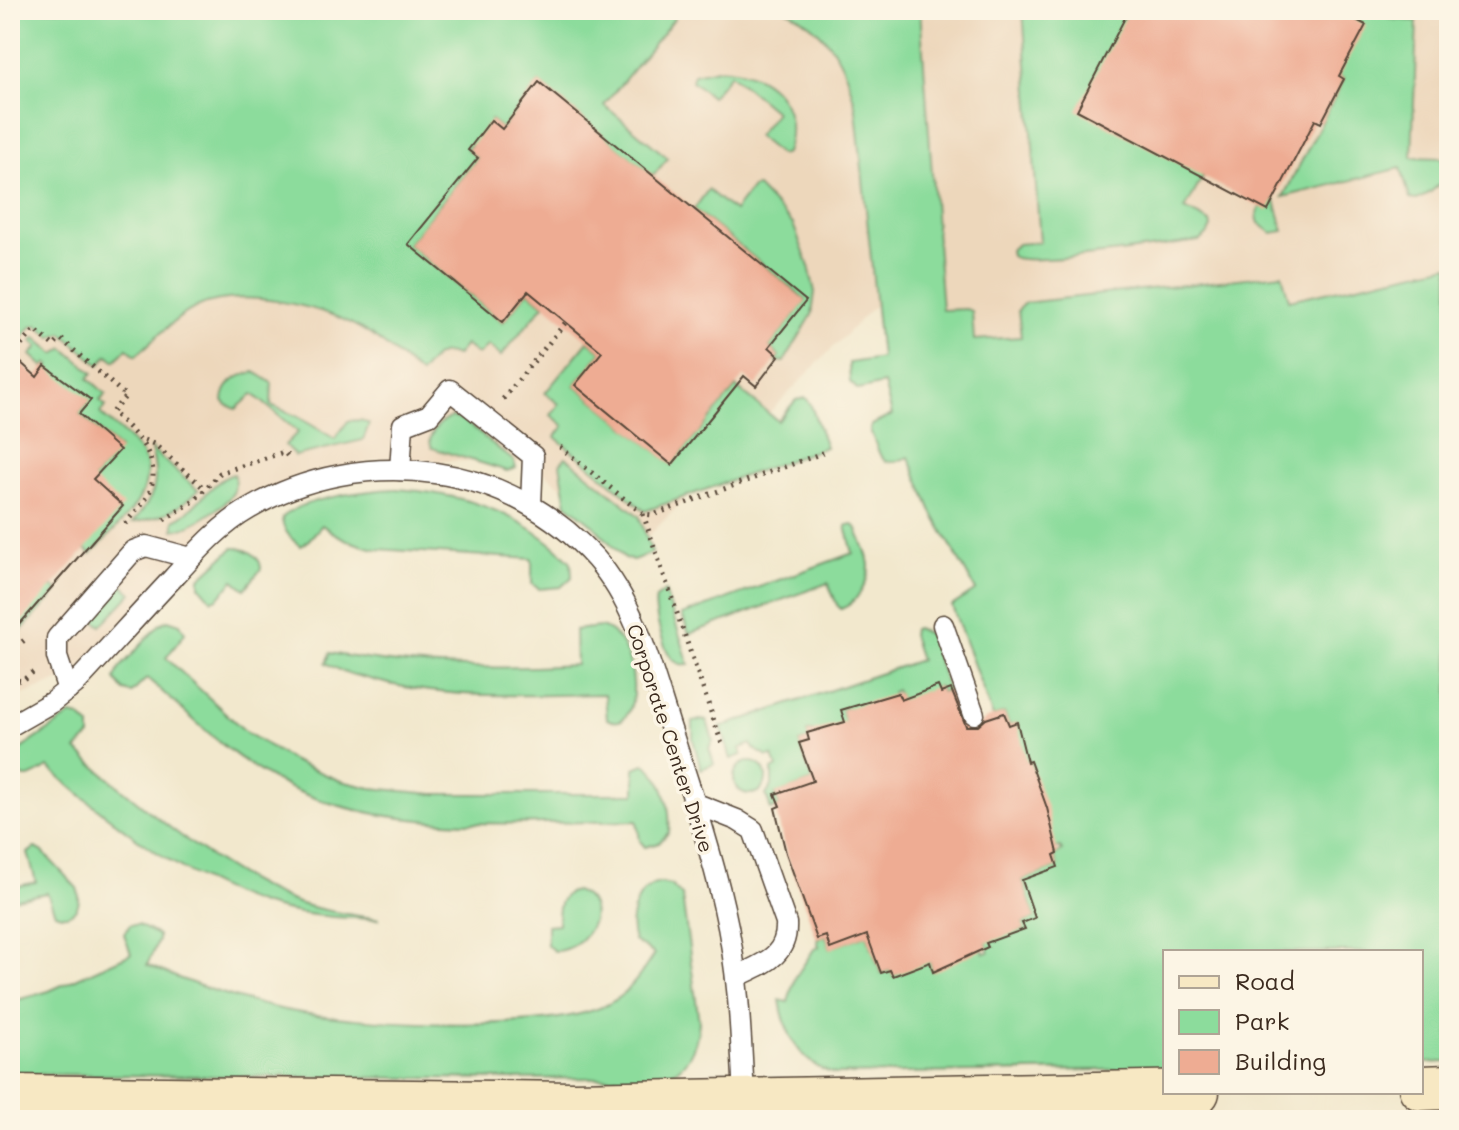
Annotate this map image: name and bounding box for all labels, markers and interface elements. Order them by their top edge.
street label: Corporate Center Drive [622,620,720,856]
legend [1163,950,1423,1094]
text: Road [1235,965,1295,996]
text: Park [1235,1005,1289,1036]
text: Building [1235,1045,1326,1076]

